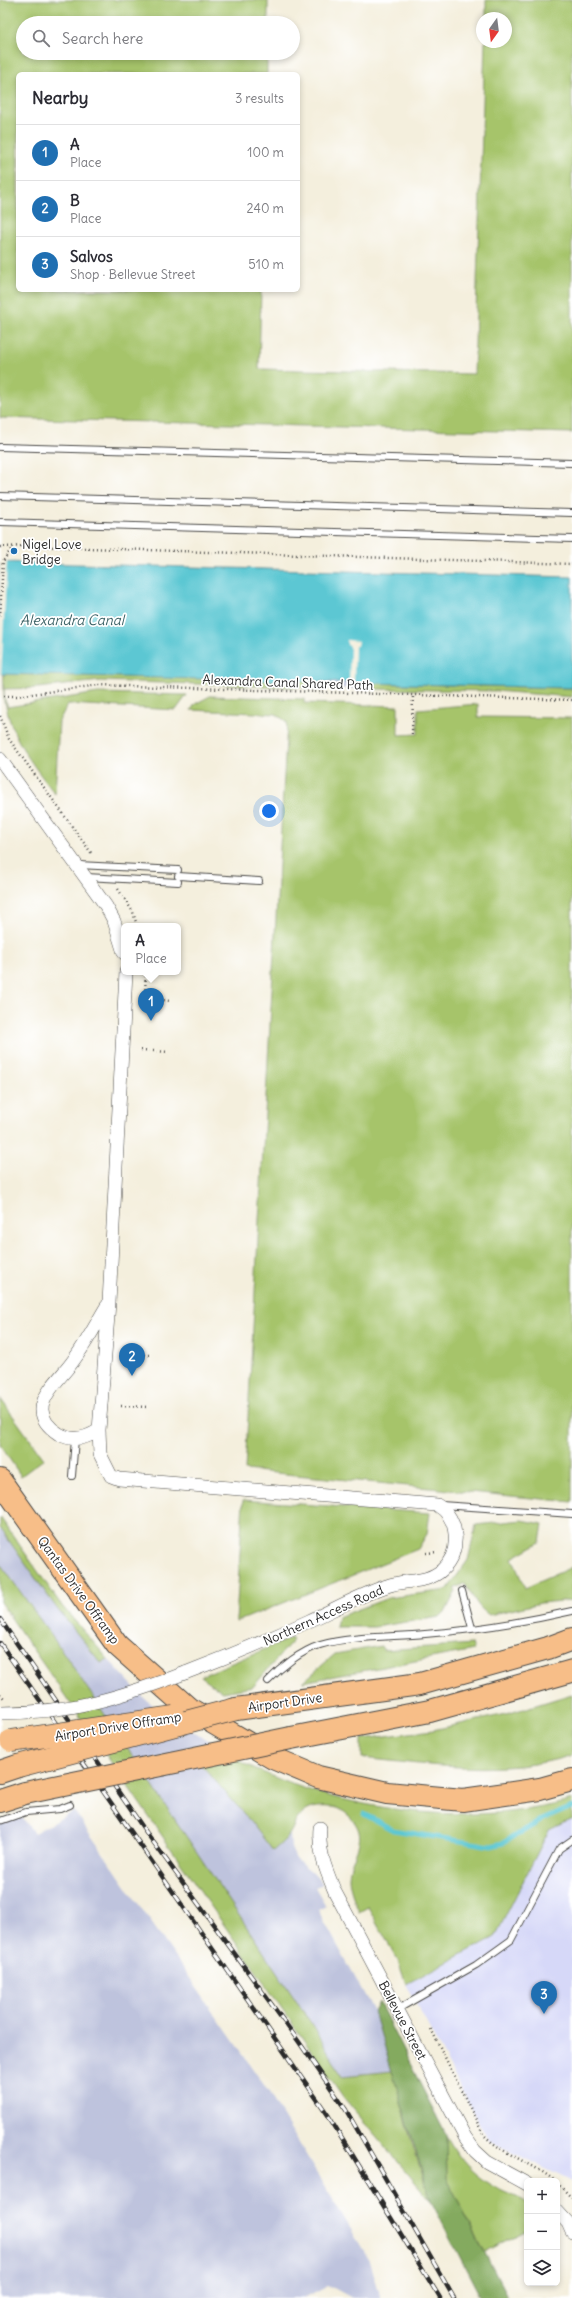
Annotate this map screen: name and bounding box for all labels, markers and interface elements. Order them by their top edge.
north arrow [476,12,512,48]
search box [16,16,300,60]
icon: search [30,27,52,49]
text: Search here [62,29,143,48]
text: Nearby [32,87,88,109]
text: 3 results [235,90,284,107]
text: A [70,135,80,154]
text: 1 [42,144,48,161]
text: 100 m [247,144,284,161]
text: Place [70,154,101,171]
text: B [70,191,80,210]
text: 2 [41,200,49,217]
text: 240 m [247,200,284,217]
text: Place [70,210,101,227]
text: Salvos [70,247,113,266]
text: 3 [41,256,49,273]
text: 510 m [248,256,284,273]
text: Shop · Bellevue Street [70,266,196,283]
place label: Nigel Love Bridge [22,536,82,568]
marker: Nigel Love Bridge [9,546,19,556]
water label: Alexandra Canal [20,611,126,629]
street label: Alexandra Canal Shared Path [202,671,374,694]
your location [259,801,279,821]
popup [121,923,181,975]
text: A [135,931,145,950]
text: Place [135,950,167,967]
pin: 1 [138,988,164,1021]
pin: 2 [119,1343,145,1376]
street label: Qantas Drive Offramp [34,1533,123,1648]
street label: Northern Access Road [260,1581,386,1650]
street label: Airport Drive [247,1689,323,1716]
street label: Airport Drive Offramp [54,1708,183,1745]
street label: Bellevue Street [375,1978,431,2063]
pin: 3 [531,1981,557,2014]
map controls [524,2178,560,2286]
button: + [524,2178,560,2214]
button: − [524,2214,560,2250]
button: layers [524,2250,560,2286]

